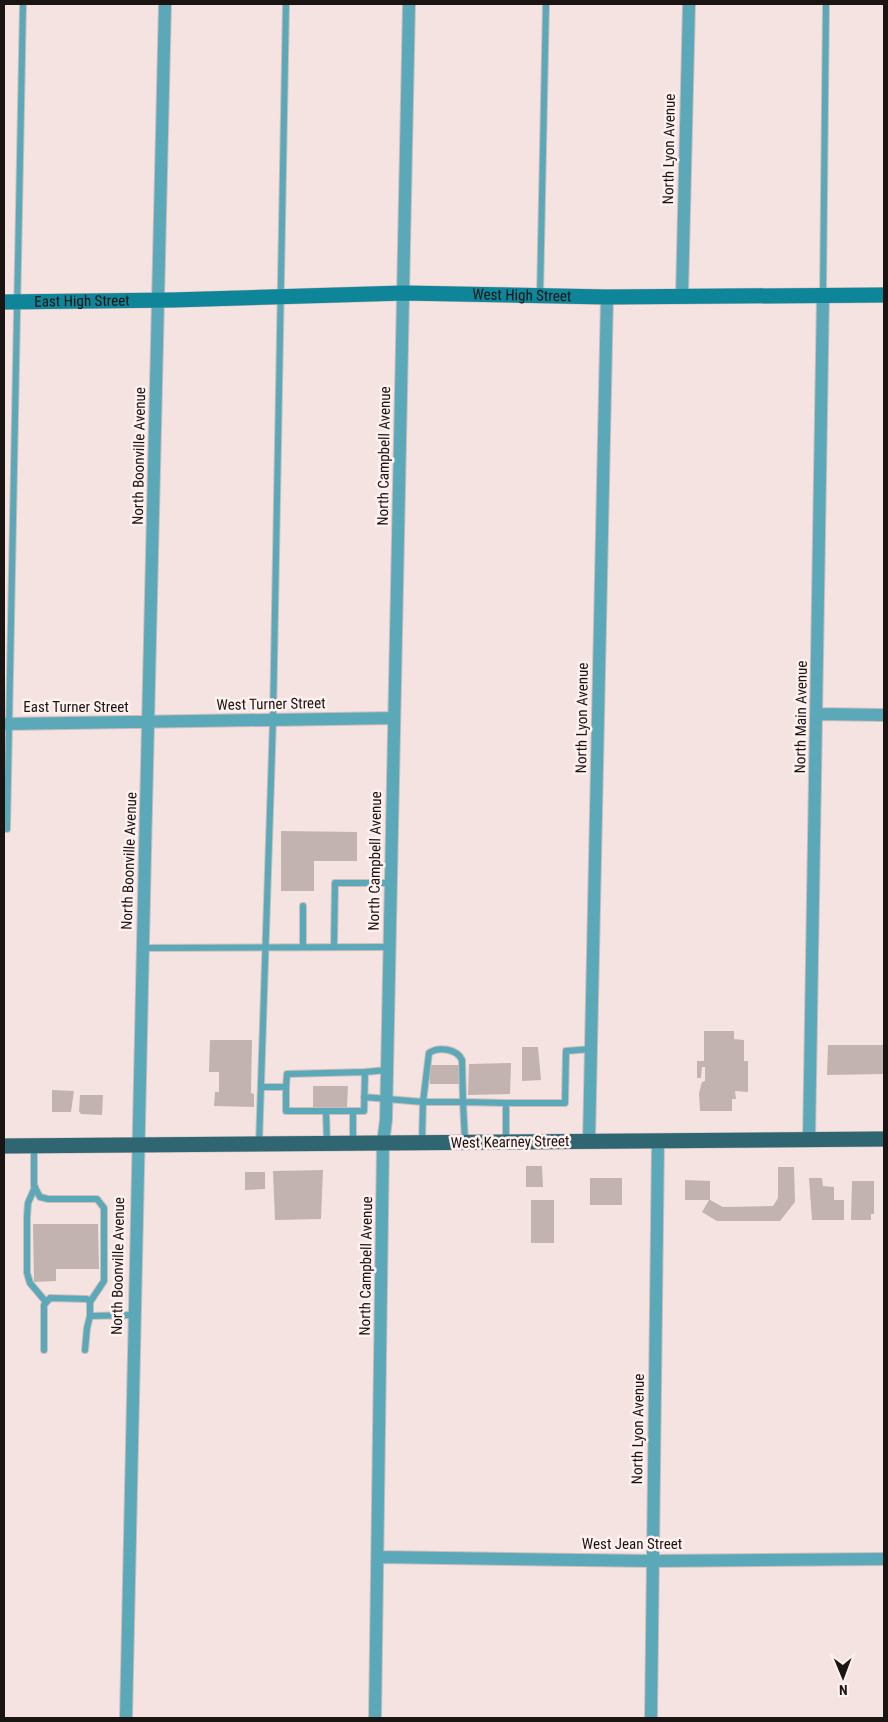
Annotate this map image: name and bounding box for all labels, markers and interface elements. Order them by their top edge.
street label: North Lyon Avenue [659,94,679,204]
street label: West High Street [472,285,572,305]
street label: East High Street [34,292,130,311]
street label: North Campbell Avenue [374,386,394,526]
street label: North Boonville Avenue [129,387,149,525]
street label: North Main Avenue [791,660,811,774]
street label: North Lyon Avenue [572,663,592,773]
street label: West Turner Street [216,694,326,714]
street label: East Turner Street [23,698,129,716]
street label: North Campbell Avenue [365,791,385,931]
street label: North Boonville Avenue [118,792,140,930]
street label: West Kearney Street [450,1132,570,1152]
street label: North Campbell Avenue [356,1196,376,1336]
street label: North Boonville Avenue [108,1197,128,1335]
street label: North Lyon Avenue [628,1374,648,1484]
street label: West Jean Street [582,1535,682,1553]
north arrow [818,1652,868,1702]
text: N [839,1682,848,1698]

